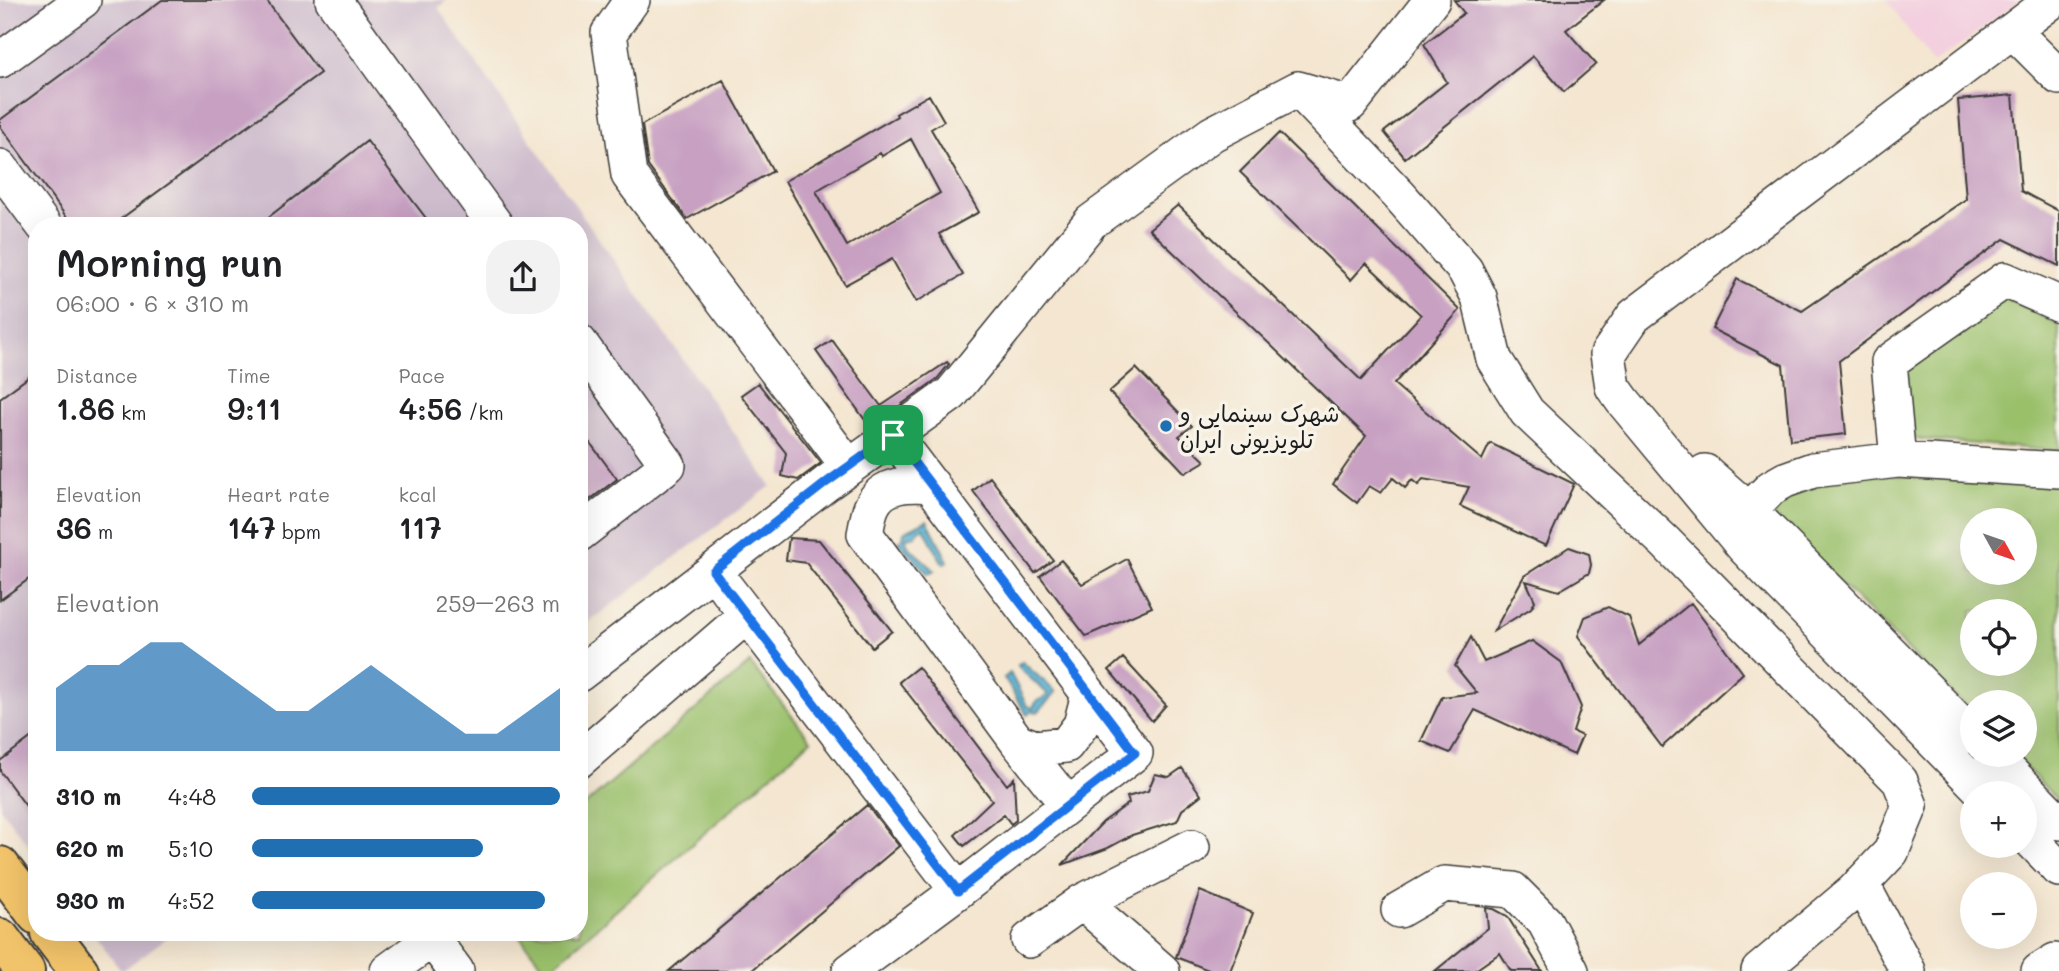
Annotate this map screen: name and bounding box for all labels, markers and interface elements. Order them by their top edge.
text: Morning run [56,237,283,287]
button: share [486,240,560,314]
text: 06:00 · 6 × 310 m [56,288,249,318]
text: Distance [56,363,138,388]
text: Time [227,363,271,388]
text: Pace [399,363,445,388]
text: 1.86 [56,388,115,428]
text: 9:11 [227,388,281,428]
text: 4:56 [399,388,462,428]
place label: شهرک سینمایی و تلویزیونی ایران [1178,398,1340,455]
text: km [115,400,146,425]
text: /km [462,400,504,425]
pin [863,405,923,465]
icon: arrive [874,416,912,454]
marker: شهرک سینمایی و تلویزیونی ایران [1158,418,1174,434]
text: Elevation [56,482,141,507]
text: Heart rate [227,482,330,507]
text: kcal [399,482,437,507]
text: 36 [56,507,92,547]
text: 147 [227,507,276,547]
text: 117 [399,507,442,547]
north arrow [1960,508,2037,584]
map controls [1960,508,2037,949]
text: m [92,519,113,544]
text: bpm [276,519,321,544]
text: Elevation [56,588,159,618]
text: 259–263 m [435,588,560,618]
button: locate [1960,599,2037,676]
button: layers [1960,690,2037,767]
text: 310 m [56,781,121,811]
text: 4:48 [168,781,216,811]
button: + [1960,781,2037,858]
text: 620 m [56,833,124,863]
text: 5:10 [168,833,213,863]
button: − [1960,872,2037,949]
text: 930 m [56,885,125,915]
text: 4:52 [168,885,215,915]

